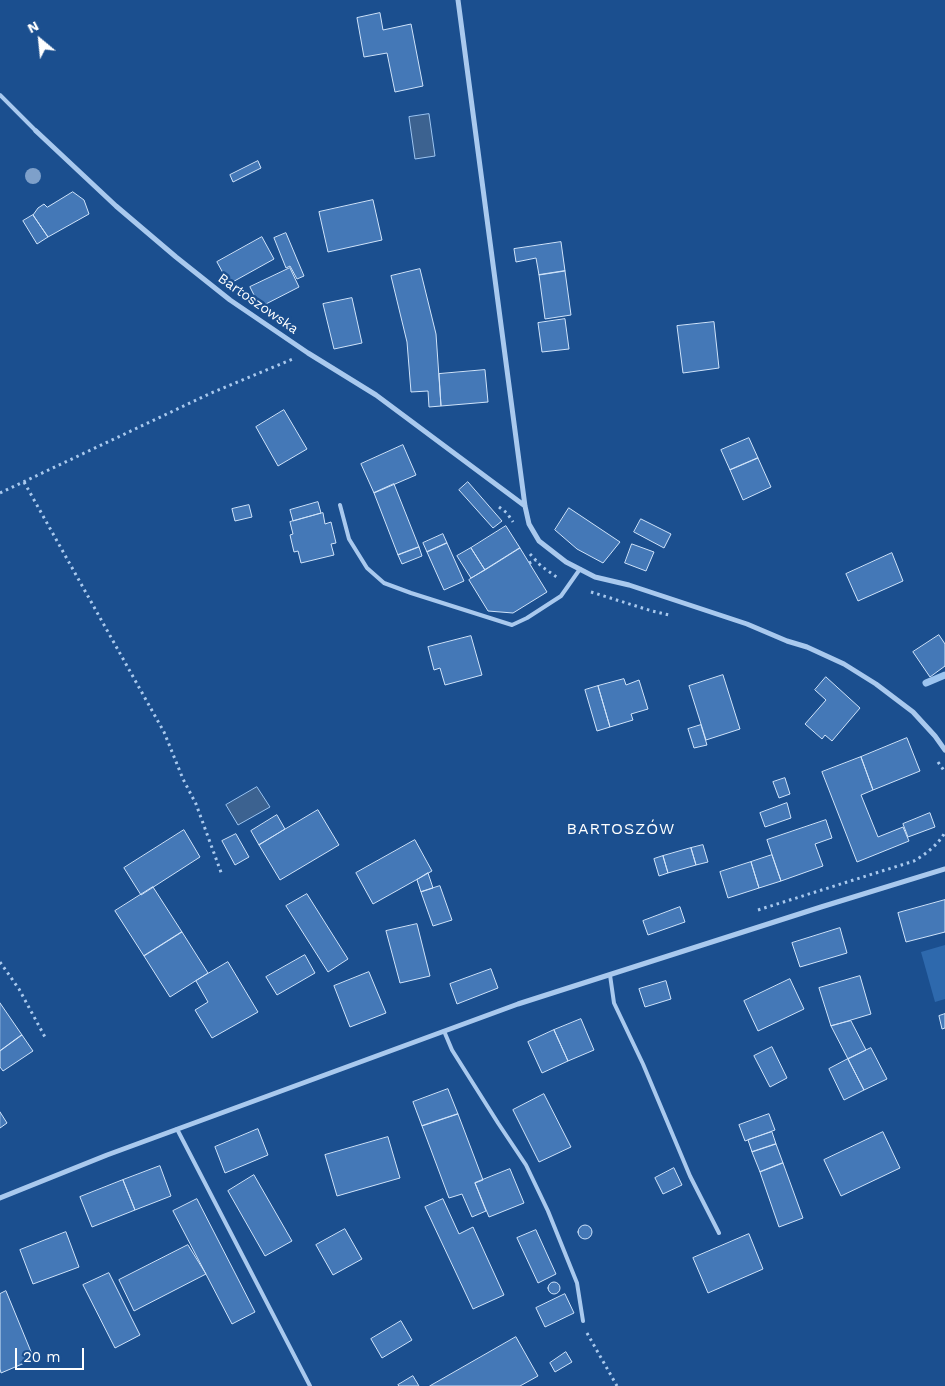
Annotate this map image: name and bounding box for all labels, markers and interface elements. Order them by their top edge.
north arrow [15,15,65,65]
text: N [25,17,41,36]
street label: Bartoszowska [215,270,301,338]
district label: BARTOSZÓW [565,819,677,839]
scale bar [18,1338,86,1370]
text: 20 m [23,1348,61,1366]

